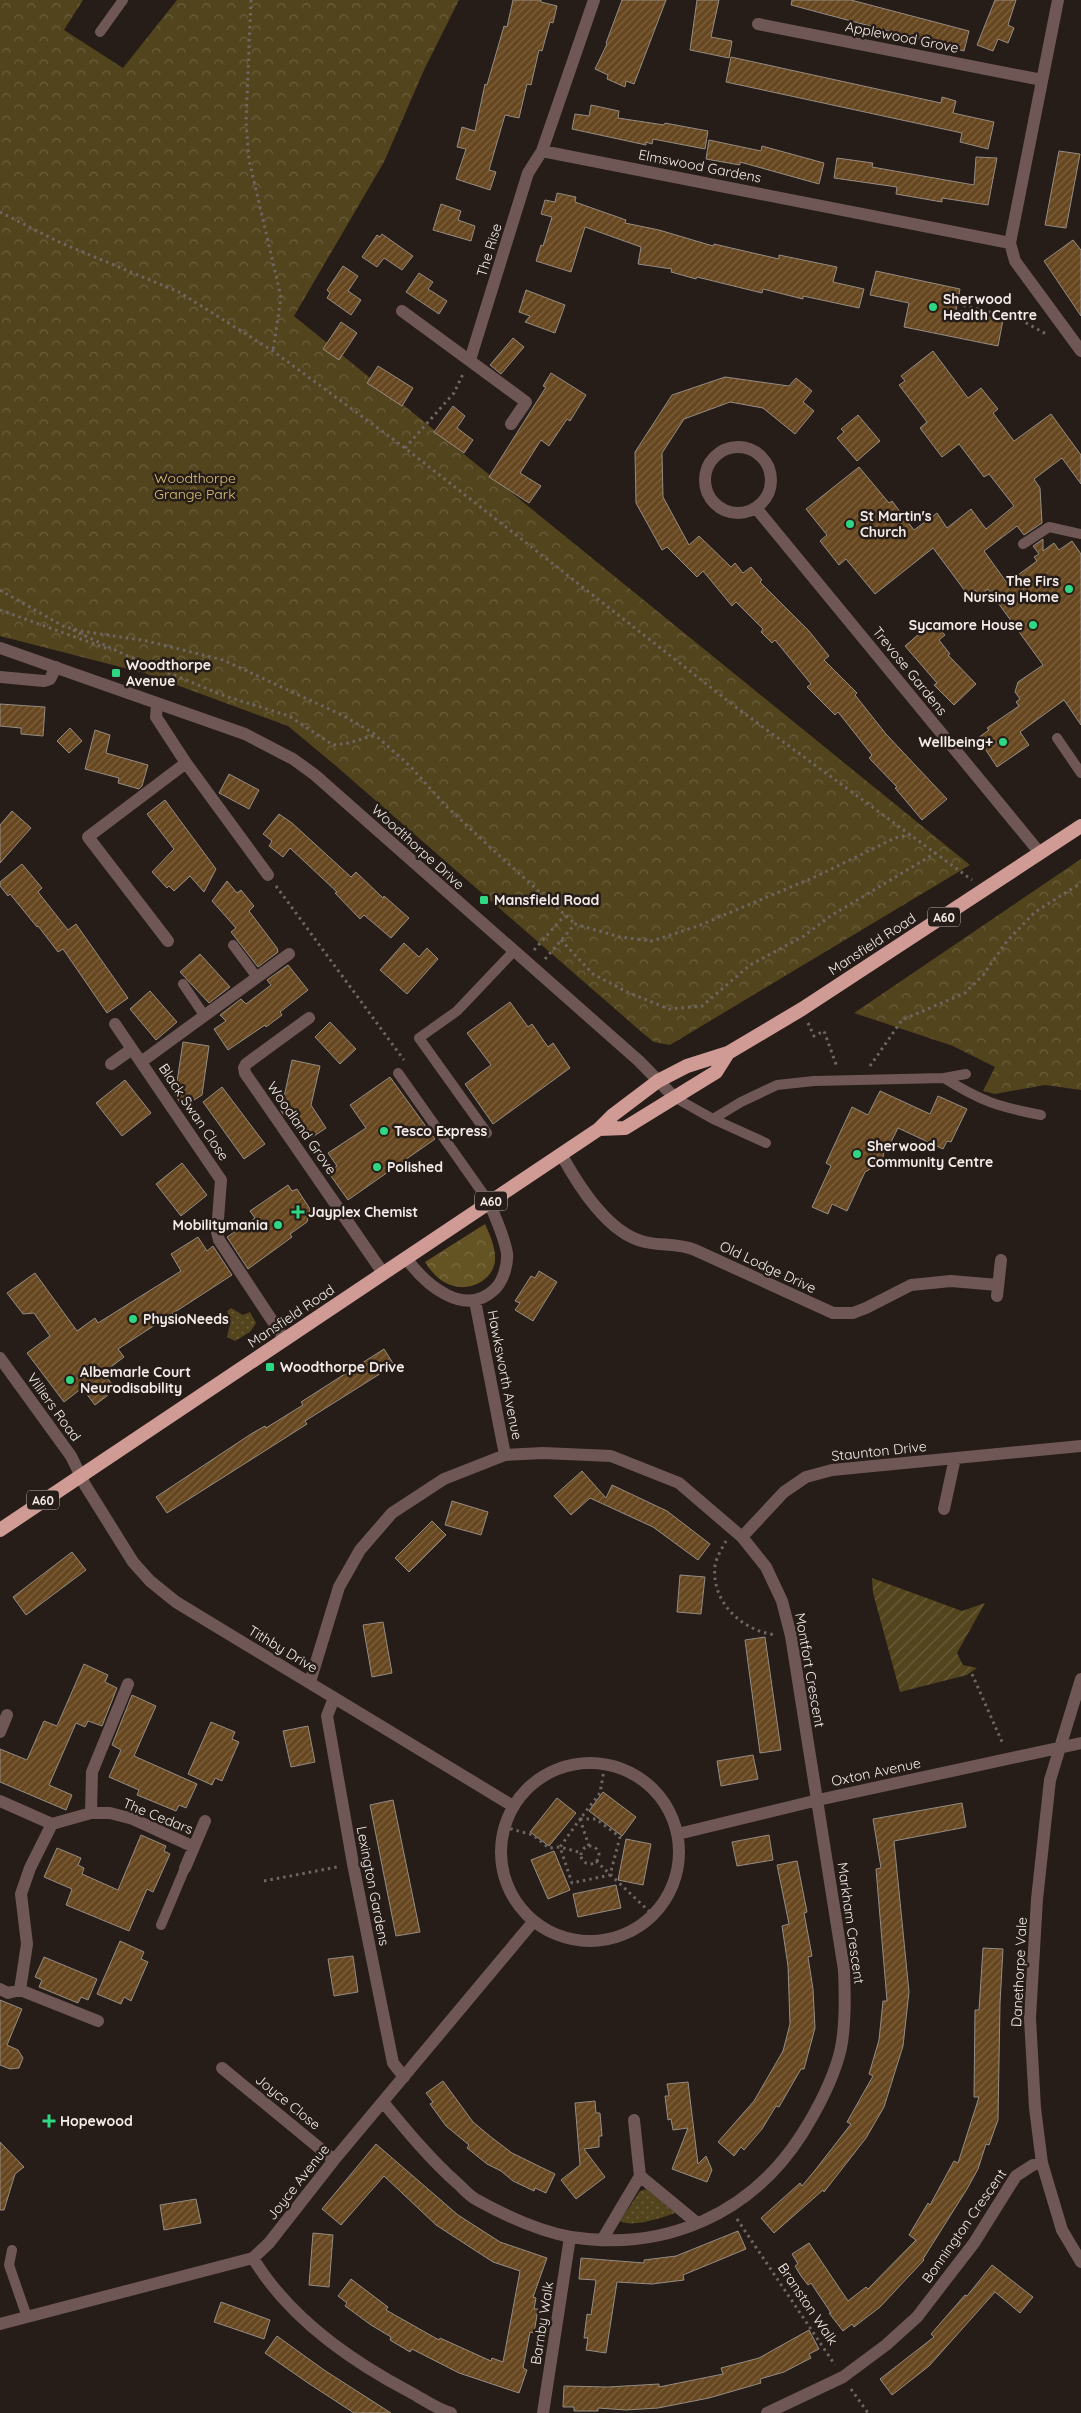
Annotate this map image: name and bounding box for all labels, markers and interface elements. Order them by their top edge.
street label: Applewood Grove [844,17,960,57]
street label: Elmswood Gardens [637,145,763,187]
street label: The Rise [472,221,506,279]
place label: Sherwood Health Centre [943,290,1037,324]
marker: Sherwood Health Centre [927,301,939,313]
park label: Woodthorpe Grange Park [154,469,236,503]
place label: St Martin's Church [860,507,932,541]
marker: St Martin's Church [844,518,856,530]
place label: The Firs Nursing Home [963,572,1059,606]
marker: The Firs Nursing Home [1063,583,1075,595]
place label: Sycamore House [909,616,1023,634]
marker: Sycamore House [1027,619,1039,631]
street label: Trevose Gardens [869,623,951,719]
place label: Woodthorpe Avenue [126,656,211,690]
marker: Woodthorpe Avenue [110,667,122,679]
place label: Wellbeing+ [918,733,993,751]
marker: Wellbeing+ [997,736,1009,748]
street label: Woodthorpe Drive [368,800,468,894]
place label: Mansfield Road [494,891,599,909]
marker: Mansfield Road [478,894,490,906]
road number: A60 [928,908,960,926]
street label: Mansfield Road [825,909,919,979]
street label: Black Swan Close [155,1060,233,1164]
street label: Woodland Grove [263,1078,341,1178]
place label: Tesco Express [394,1122,487,1140]
marker: Tesco Express [378,1125,390,1137]
place label: Sherwood Community Centre [867,1137,993,1171]
marker: Sherwood Community Centre [851,1148,863,1160]
place label: Polished [387,1158,443,1176]
marker: Polished [371,1161,383,1173]
road number: A60 [475,1192,507,1210]
place label: Jayplex Chemist [308,1203,418,1221]
marker: Jayplex Chemist [292,1206,304,1218]
place label: Mobilitymania [173,1216,268,1234]
marker: Mobilitymania [272,1219,284,1231]
street label: Old Lodge Drive [717,1237,819,1297]
street label: Mansfield Road [244,1280,338,1352]
street label: Hawksworth Avenue [484,1309,526,1441]
place label: PhysioNeeds [143,1310,229,1328]
marker: PhysioNeeds [127,1313,139,1325]
place label: Woodthorpe Drive [280,1358,404,1376]
marker: Woodthorpe Drive [264,1361,276,1373]
place label: Albemarle Court Neurodisability [80,1363,191,1397]
street label: Villiers Road [23,1369,85,1445]
marker: Albemarle Court Neurodisability [64,1374,76,1386]
street label: Staunton Drive [830,1437,928,1465]
road number: A60 [27,1490,59,1510]
street label: Montfort Crescent [791,1611,829,1729]
street label: Tithby Drive [245,1621,321,1677]
street label: Oxton Avenue [830,1754,922,1790]
street label: The Cedars [120,1794,196,1838]
street label: Lexington Gardens [353,1825,393,1947]
street label: Markham Crescent [834,1861,868,1985]
street label: Danethorpe Vale [1007,1917,1031,2027]
street label: Joyce Close [252,2070,324,2134]
place label: Hopewood [60,2112,133,2130]
marker: Hopewood [42,2114,56,2128]
street label: Joyce Avenue [263,2140,333,2223]
street label: Bonnington Crescent [918,2165,1010,2287]
street label: Branston Walk [774,2260,842,2348]
street label: Barnby Walk [527,2280,557,2366]

